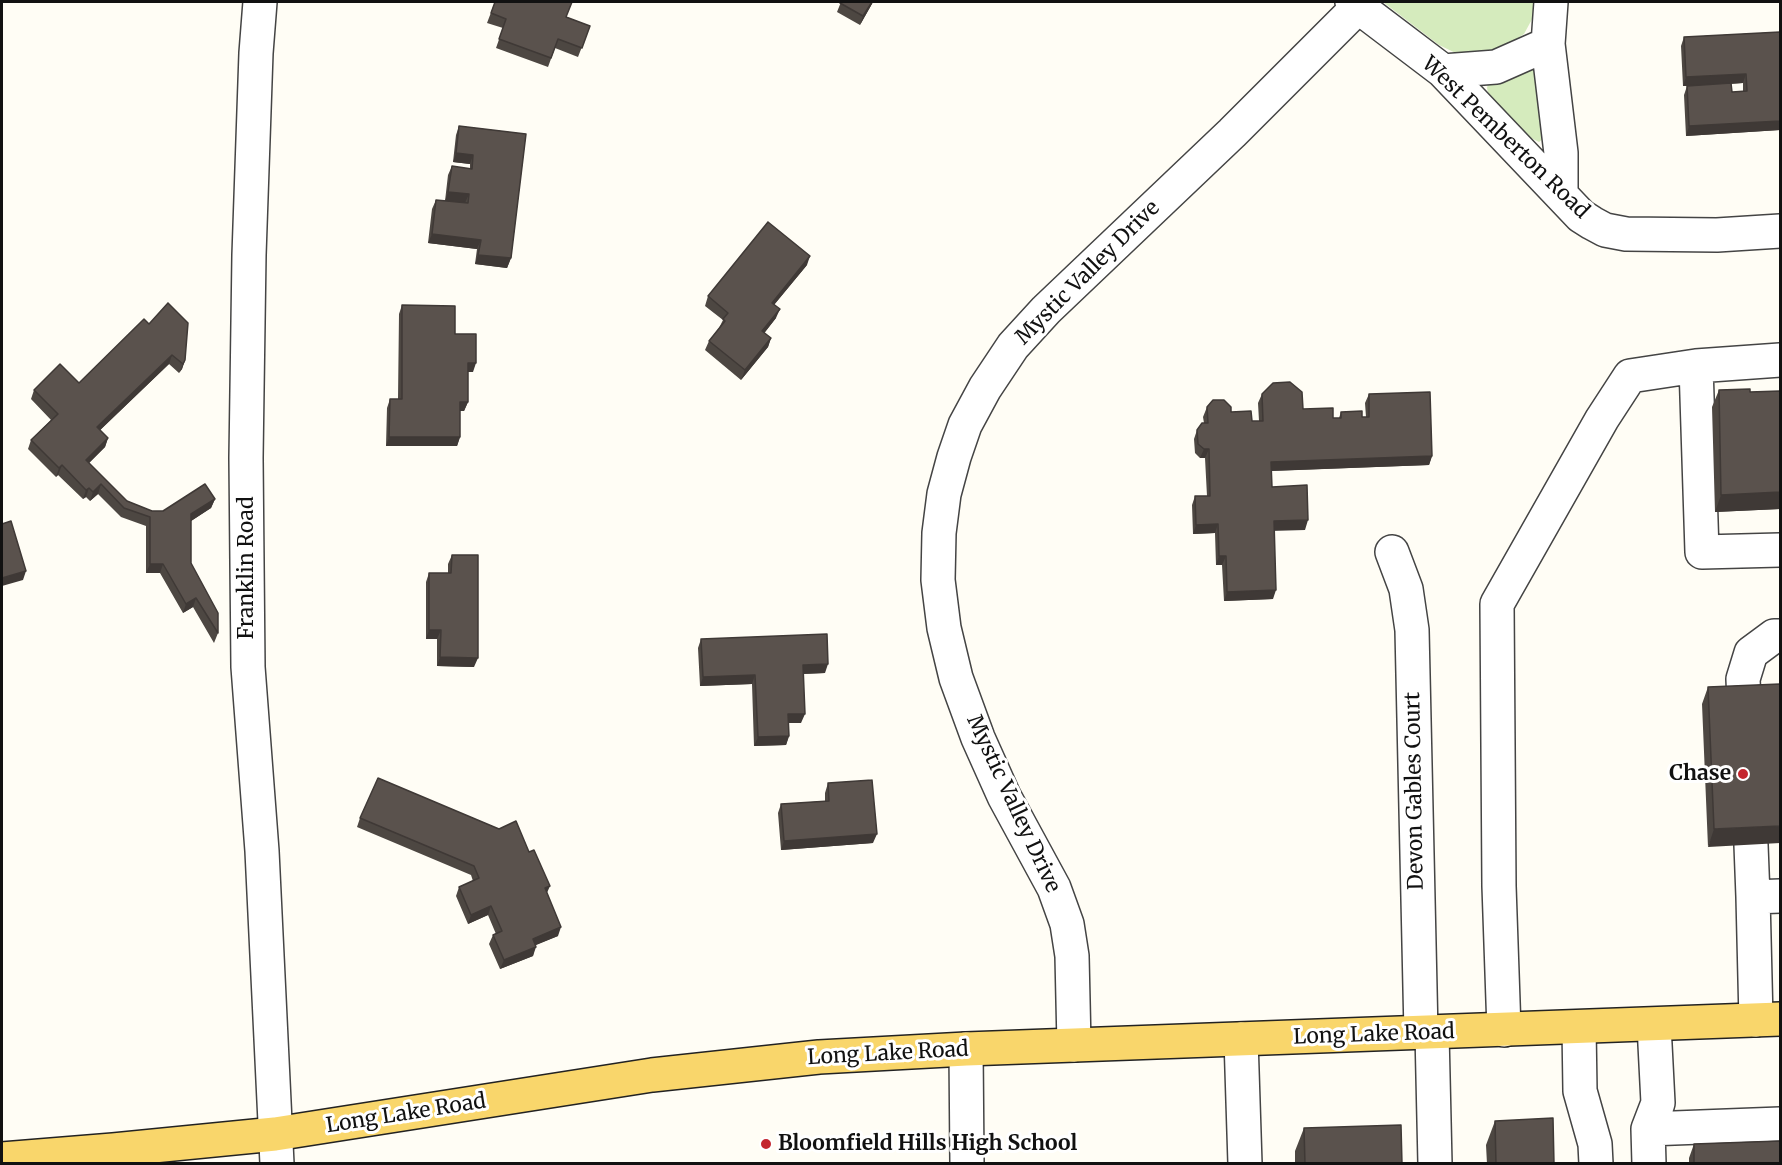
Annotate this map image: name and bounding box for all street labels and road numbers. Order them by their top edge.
street label: West Pemberton Road [1416,52,1594,224]
street label: Mystic Valley Drive [1011,196,1165,350]
street label: Franklin Road [234,496,260,640]
street label: Devon Gables Court [1401,692,1429,890]
street label: Mystic Valley Drive [961,711,1065,897]
street label: Long Lake Road [1293,1020,1455,1050]
street label: Long Lake Road [807,1037,969,1071]
street label: Long Lake Road [324,1089,488,1139]

